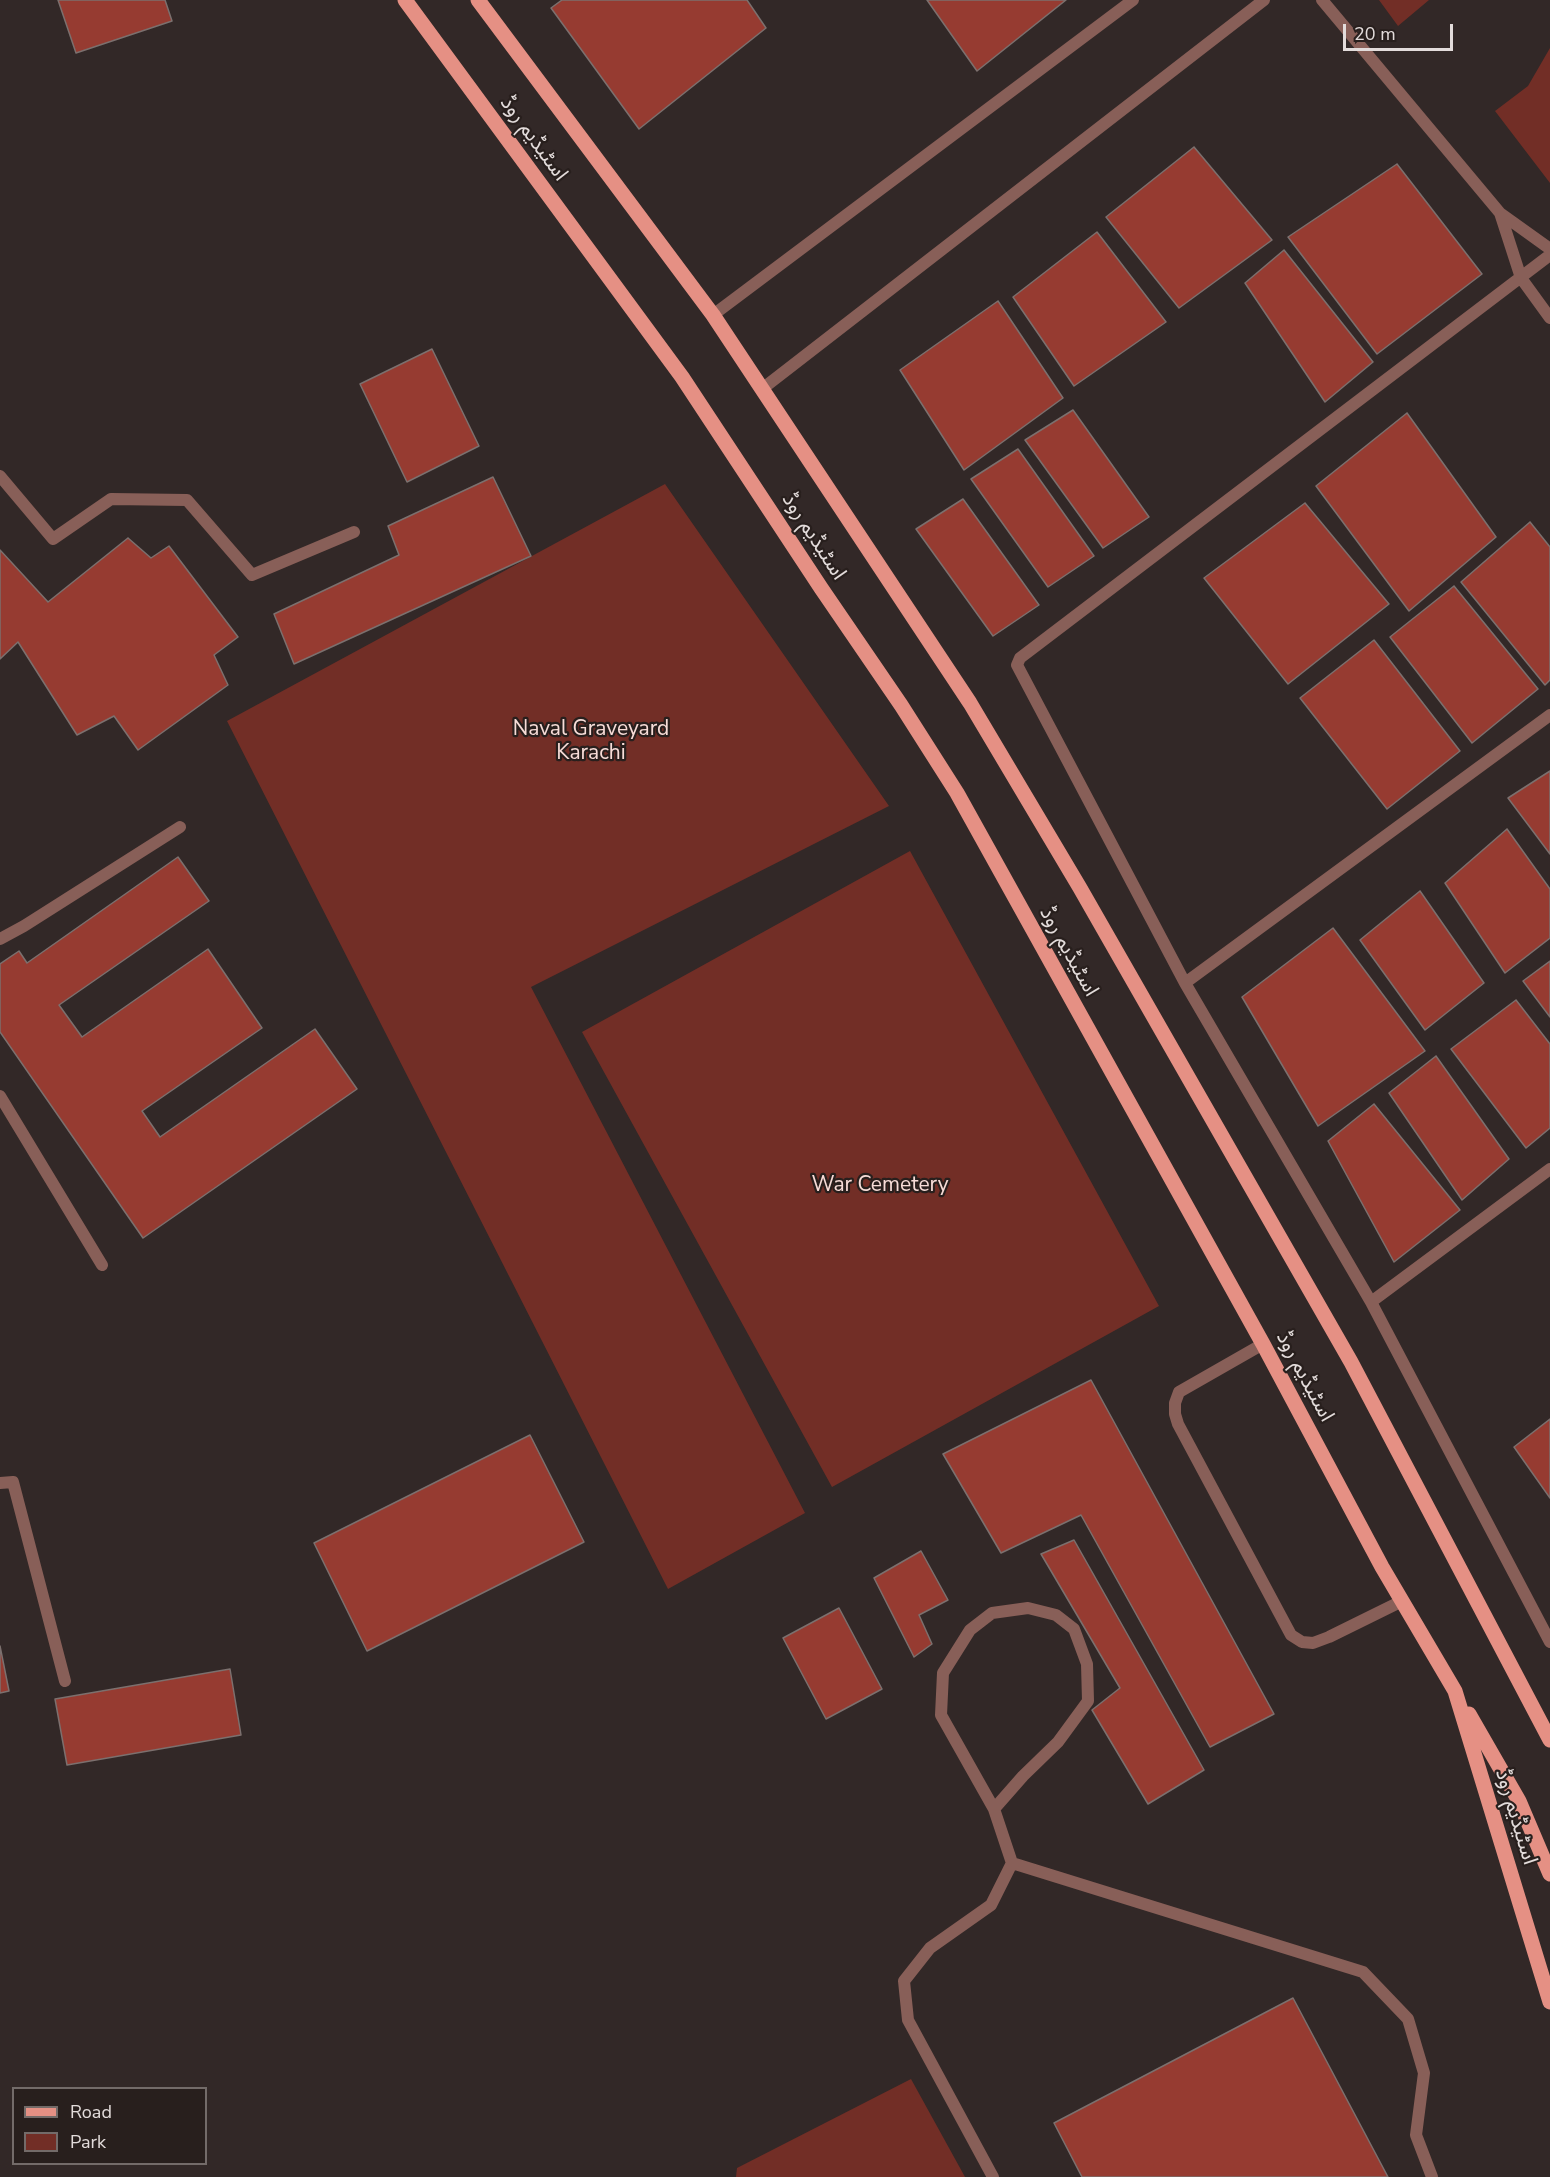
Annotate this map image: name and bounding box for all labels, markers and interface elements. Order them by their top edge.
scale bar [1346,12,1456,50]
text: 20 m [1354,22,1396,46]
street label: اسٹیڈیم روڈ [494,92,572,186]
street label: اسٹیڈیم روڈ [776,489,850,585]
park label: Naval Graveyard Karachi [513,717,669,767]
street label: اسٹیڈیم روڈ [1033,903,1103,1001]
park label: War Cemetery [811,1173,949,1199]
street label: اسٹیڈیم روڈ [1270,1327,1338,1427]
street label: اسٹیڈیم روڈ [1488,1766,1542,1868]
legend [12,2087,207,2165]
text: Road [70,2100,112,2124]
text: Park [70,2130,106,2154]

